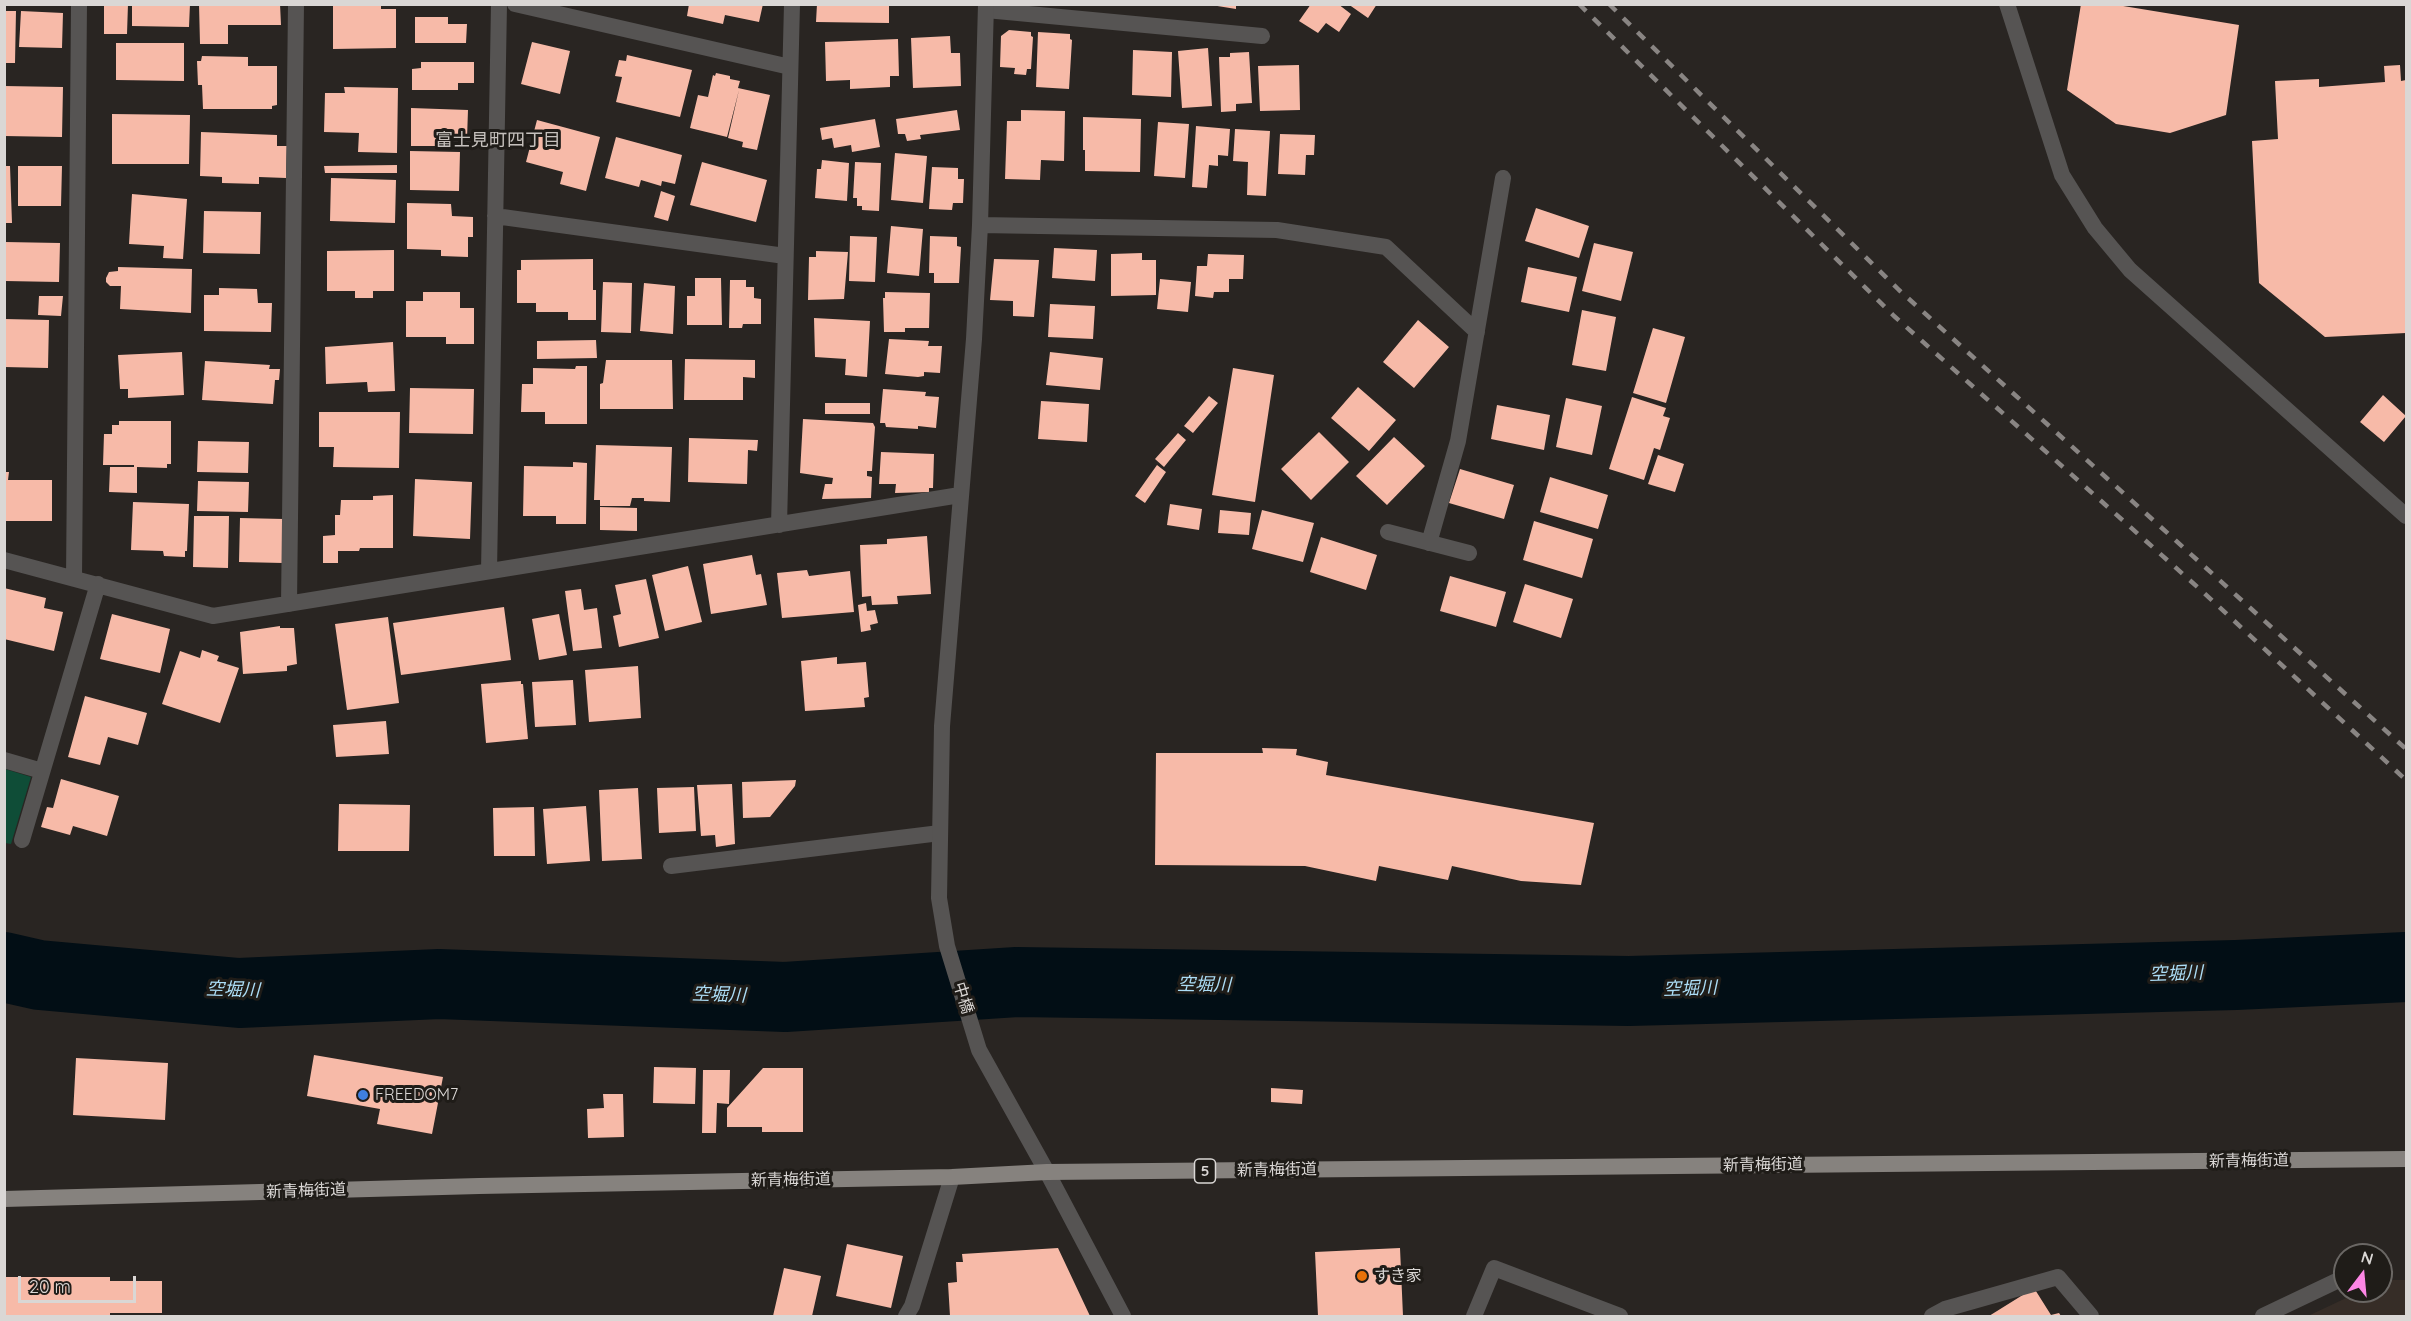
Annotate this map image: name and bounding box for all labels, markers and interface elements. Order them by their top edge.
district label: 富士見町四丁目 [435,130,561,152]
water label: 空堀川 [2149,962,2203,986]
water label: 空堀川 [1177,974,1231,996]
water label: 空堀川 [1663,977,1717,1001]
water label: 空堀川 [206,978,260,1002]
street label: 中橋 [949,980,977,1016]
water label: 空堀川 [692,983,746,1007]
place label: FREEDOM7 [375,1085,458,1105]
marker: FREEDOM7 [356,1088,370,1102]
street label: 新青梅街道 [2209,1151,2289,1171]
street label: 新青梅街道 [1723,1155,1803,1175]
road number: 5 [1194,1159,1216,1183]
street label: 新青梅街道 [1237,1160,1317,1180]
street label: 新青梅街道 [751,1170,831,1190]
street label: 新青梅街道 [266,1180,346,1202]
north arrow [2333,1243,2393,1303]
text: N [2359,1246,2376,1269]
scale bar [21,1264,140,1302]
place label: すき家 [1374,1266,1422,1286]
marker: すき家 [1355,1269,1369,1283]
text: 20 m [29,1275,71,1298]

